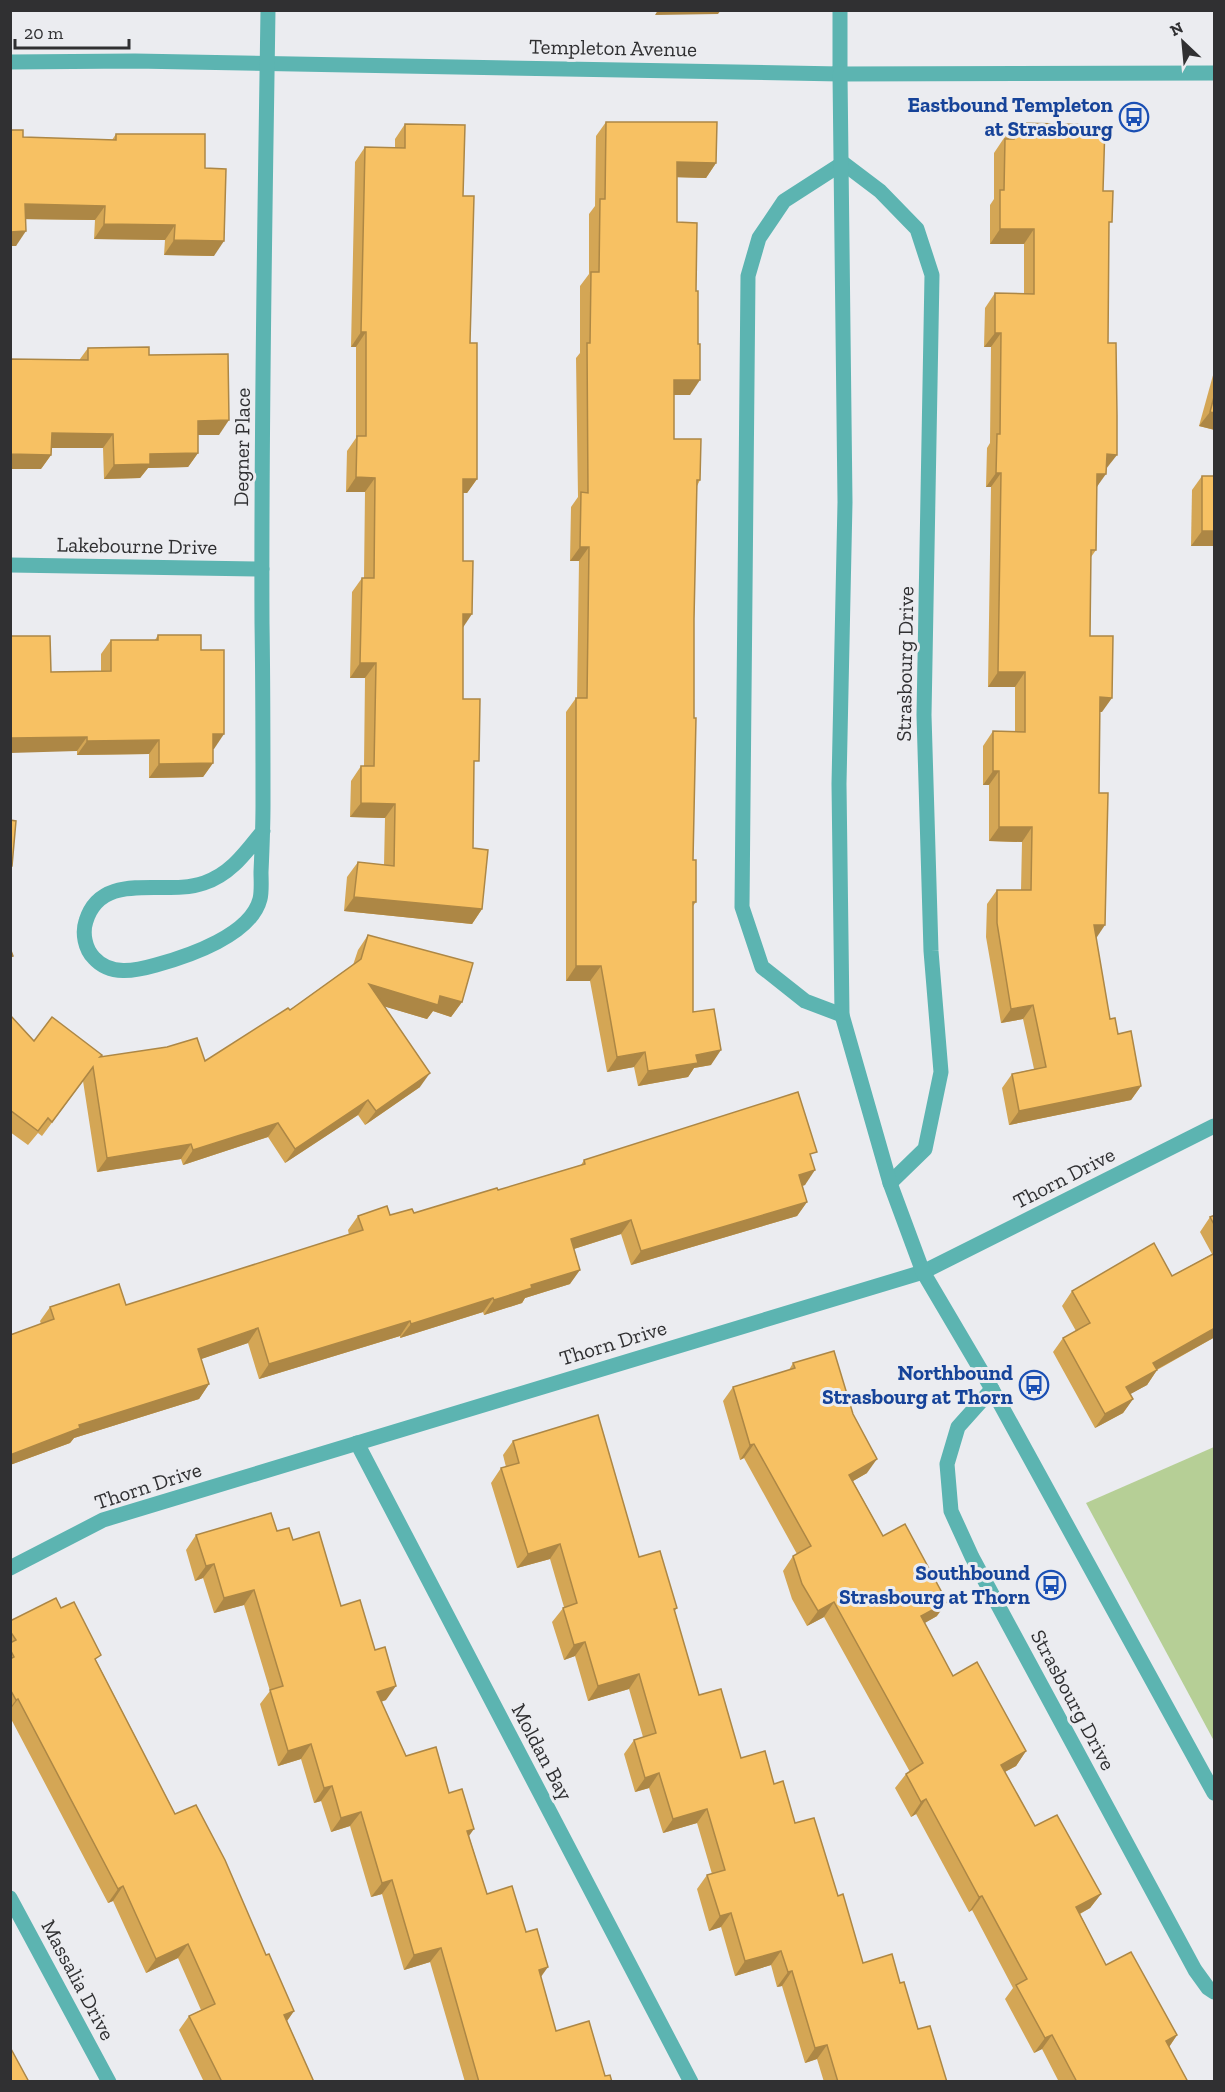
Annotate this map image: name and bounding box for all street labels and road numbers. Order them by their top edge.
street label: Templeton Avenue [529,34,697,61]
street label: Degner Place [228,387,255,507]
street label: Lakebourne Drive [56,532,218,559]
street label: Strasbourg Drive [891,586,918,742]
street label: Thorn Drive [1009,1141,1119,1214]
street label: Thorn Drive [556,1314,670,1371]
street label: Thorn Drive [91,1457,204,1515]
street label: Strasbourg Drive [1026,1625,1121,1774]
street label: Moldan Bay [507,1699,578,1805]
street label: Massalia Drive [36,1915,121,2044]

